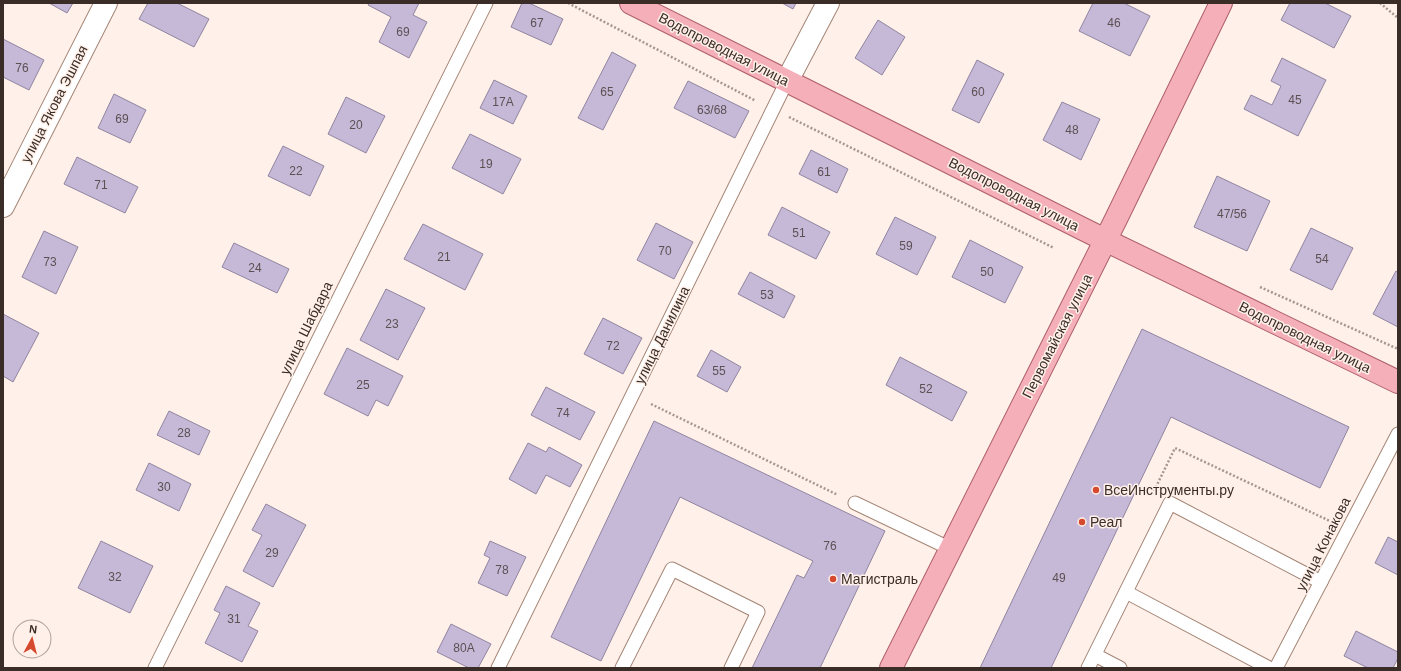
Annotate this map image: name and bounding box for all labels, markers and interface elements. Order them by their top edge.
street label: Водопроводная улица [656,9,792,89]
house number: 67 [530,16,544,30]
house number: 46 [1107,16,1121,30]
house number: 69 [396,25,410,39]
street label: улица Якова Эшпая [17,43,91,165]
house number: 76 [15,61,29,75]
house number: 65 [600,85,614,99]
house number: 60 [971,85,985,99]
house number: 45 [1288,93,1302,107]
house number: 17А [492,95,514,109]
house number: 63/68 [697,103,727,117]
house number: 69 [115,112,129,126]
house number: 20 [349,118,363,132]
house number: 48 [1065,123,1079,137]
street label: Водопроводная улица [946,154,1082,234]
house number: 19 [479,157,493,171]
house number: 22 [289,164,303,178]
house number: 61 [817,165,831,179]
house number: 71 [94,178,108,192]
house number: 47/56 [1217,207,1247,221]
house number: 51 [792,226,806,240]
house number: 59 [899,239,913,253]
house number: 70 [658,244,672,258]
house number: 21 [437,250,451,264]
house number: 54 [1315,252,1329,266]
house number: 73 [43,255,57,269]
house number: 24 [248,261,262,275]
house number: 50 [980,265,994,279]
street label: Первомайская улица [1019,271,1095,401]
street label: улица Шабдара [276,279,336,377]
street label: улица Данилина [631,283,693,386]
house number: 53 [760,288,774,302]
street label: Водопроводная улица [1237,298,1374,376]
house number: 23 [385,317,399,331]
house number: 72 [606,339,620,353]
house number: 55 [712,364,726,378]
house number: 25 [356,378,370,392]
house number: 52 [919,382,933,396]
house number: 74 [556,406,570,420]
house number: 28 [177,426,191,440]
house number: 30 [157,480,171,494]
place label: ВсеИнструменты.ру [1104,482,1234,498]
marker: ВсеИнструменты.ру [1091,485,1101,495]
street label: улица Конакова [1292,494,1354,594]
place label: Реал [1090,514,1122,530]
marker: Реал [1077,517,1087,527]
house number: 76 [823,539,837,553]
house number: 29 [265,546,279,560]
house number: 78 [495,563,509,577]
house number: 32 [108,570,122,584]
place label: Магистраль [841,571,918,587]
house number: 49 [1052,571,1066,585]
marker: Магистраль [828,574,838,584]
house number: 31 [227,612,241,626]
north arrow [12,619,52,659]
text: N [29,623,38,636]
house number: 80А [453,641,475,655]

